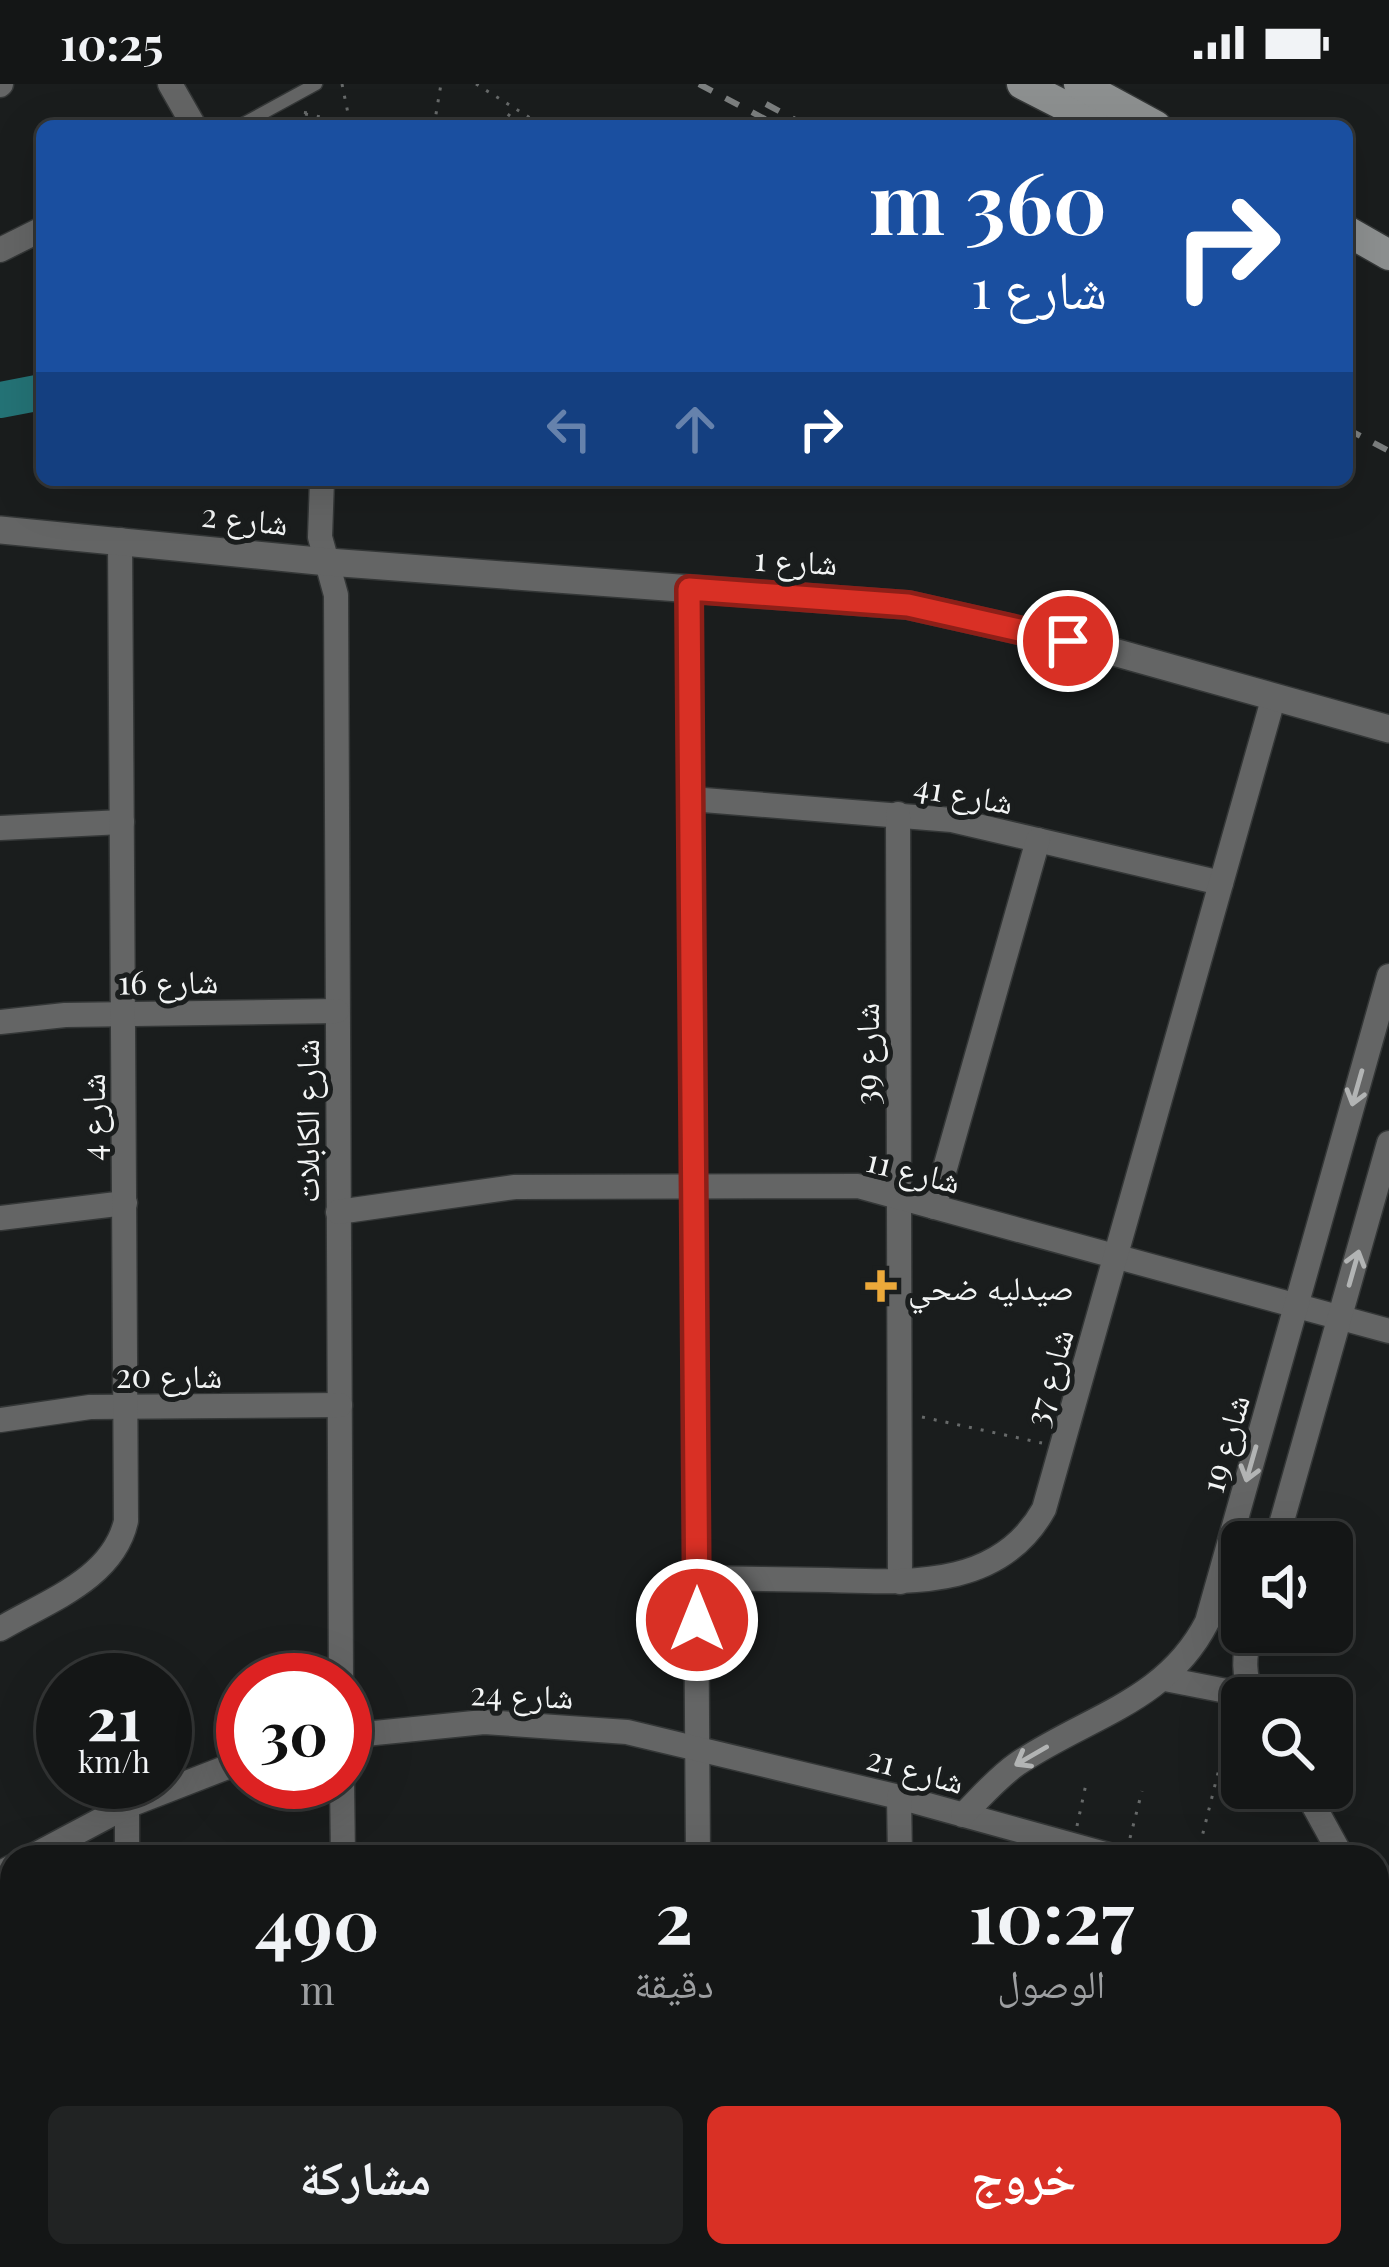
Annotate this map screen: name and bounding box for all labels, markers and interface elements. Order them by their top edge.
text: 10:25 [60,12,164,72]
text: 360 m [869,144,1107,256]
icon: right [1149,168,1305,324]
text: شارع 1 [971,251,1107,323]
icon: left [536,396,602,462]
icon: ahead [662,396,728,462]
icon: right [788,396,854,462]
street label: شارع 2 [199,491,290,544]
street label: شارع 1 [753,535,839,584]
pin [1017,590,1119,692]
icon: arrive [1035,608,1101,674]
street label: شارع 41 [911,762,1017,823]
street label: شارع 16 [118,957,219,1004]
street label: شارع 39 [843,1003,888,1105]
street label: شارع الكابلات [283,1039,328,1203]
one-way arrow [1345,1069,1367,1107]
street label: شارع 4 [69,1073,114,1161]
street label: شارع 11 [862,1136,966,1203]
one-way arrow [1344,1250,1366,1288]
place label: صيدليه ضحي [908,1264,1074,1314]
marker: صيدليه ضحي [865,1270,897,1302]
street label: شارع 37 [1012,1323,1083,1431]
street label: شارع 20 [116,1352,222,1397]
street label: شارع 19 [1188,1389,1259,1497]
one-way arrow [1239,1444,1261,1482]
map controls [1221,1521,1353,1809]
button: sound [1221,1521,1353,1653]
position arrow [634,1557,760,1683]
speed limit sign: 30 [216,1653,372,1809]
street label: شارع 24 [470,1669,574,1718]
text: 21 [87,1676,141,1756]
button: search [1221,1677,1353,1809]
street label: شارع 21 [862,1734,969,1803]
text: km/h [78,1741,150,1781]
one-way arrow [1015,1744,1050,1768]
text: 2 [655,1866,693,1962]
text: 10:27 [969,1866,1134,1962]
text: 490 [255,1873,379,1969]
text: دقيقة [634,1956,714,2008]
text: الوصول [997,1956,1105,2008]
text: m [300,1963,335,2015]
button: مشاركة [48,2106,683,2244]
button: خروج [707,2106,1341,2244]

